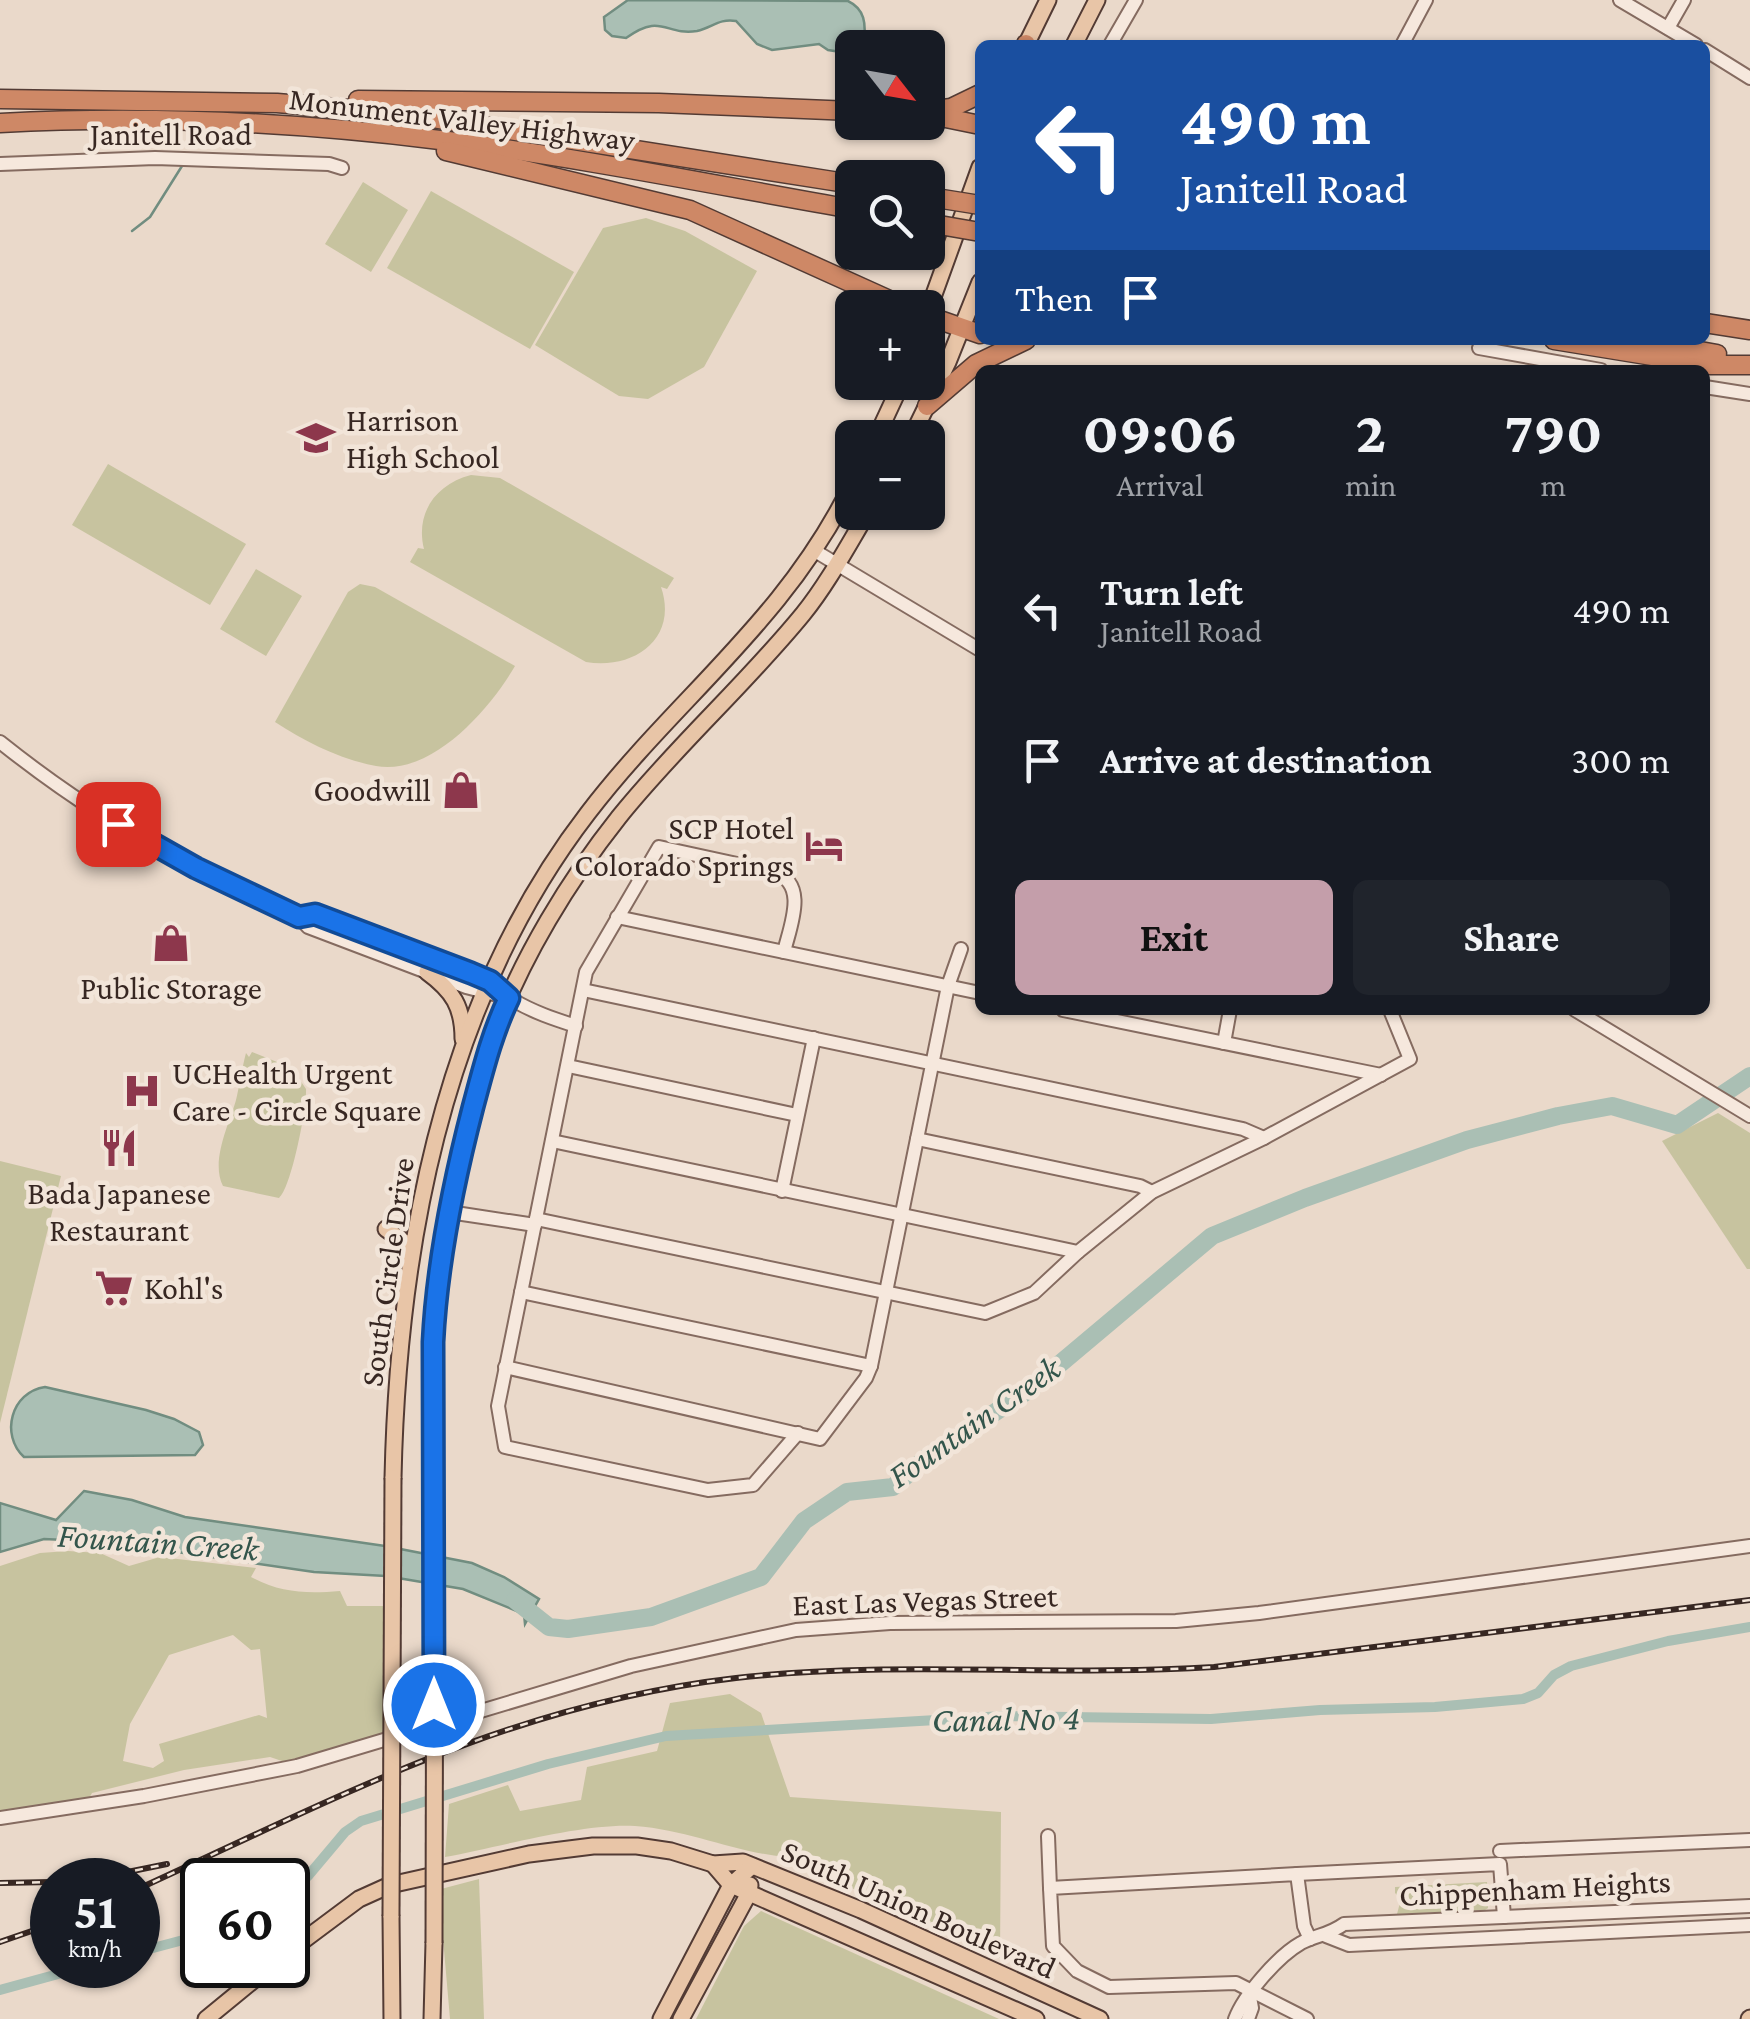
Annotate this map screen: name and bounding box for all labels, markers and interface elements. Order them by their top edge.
north arrow [835,30,945,140]
map controls [835,30,945,530]
street label: Monument Valley Highway [287,80,637,158]
icon: left [1015,80,1145,210]
text: 490 m [1180,81,1371,159]
street label: Janitell Road [87,116,252,152]
button: search [835,160,945,270]
text: Janitell Road [1180,163,1408,213]
icon: arrive [1113,270,1168,325]
text: Then [1015,277,1093,319]
button: + [835,290,945,400]
text: 09:06 [1083,398,1238,465]
text: 2 [1356,398,1386,465]
text: 790 [1504,398,1602,465]
place label: Harrison High School [346,402,499,475]
school or university icon: Harrison High School [295,417,337,459]
button: − [835,420,945,530]
text: Arrival [1117,467,1204,503]
text: min [1345,467,1397,503]
text: m [1540,467,1566,503]
text: Turn left [1100,571,1243,613]
icon: left [1015,583,1070,638]
text: 490 m [1573,589,1670,631]
text: Janitell Road [1100,613,1262,649]
icon: arrive [1015,733,1070,788]
text: Arrive at destination [1100,739,1432,781]
text: 300 m [1571,739,1670,781]
shop icon: Goodwill [440,769,482,811]
place label: Goodwill [313,772,431,808]
pin [76,782,161,867]
icon: arrive [91,797,146,852]
place label: SCP Hotel Colorado Springs [574,810,794,883]
hotel icon: SCP Hotel Colorado Springs [803,825,845,867]
button: Exit [1015,880,1333,995]
button: Share [1353,880,1670,995]
shop icon: Public Storage [150,922,192,964]
place label: Public Storage [80,970,262,1006]
place label: UCHealth Urgent Care - Circle Square [172,1055,421,1128]
hospital icon: UCHealth Urgent Care - Circle Square [121,1070,163,1112]
restaurant icon: Bada Japanese Restaurant [98,1127,140,1169]
street label: South Circle Drive [353,1155,421,1389]
place label: Bada Japanese Restaurant [27,1175,211,1248]
supermarket icon: Kohl's [93,1267,135,1309]
place label: Kohl's [144,1270,223,1306]
water label: Fountain Creek [880,1347,1069,1496]
water label: Fountain Creek [56,1516,261,1569]
street label: East Las Vegas Street [792,1577,1059,1623]
position arrow [382,1653,486,1757]
water label: Canal No 4 [931,1698,1081,1740]
street label: South Union Boulevard [776,1832,1062,1986]
speed limit sign: 60 [180,1858,310,1988]
street label: Chippenham Heights [1398,1863,1672,1913]
text: 51 [74,1883,116,1939]
text: km/h [68,1935,122,1962]

